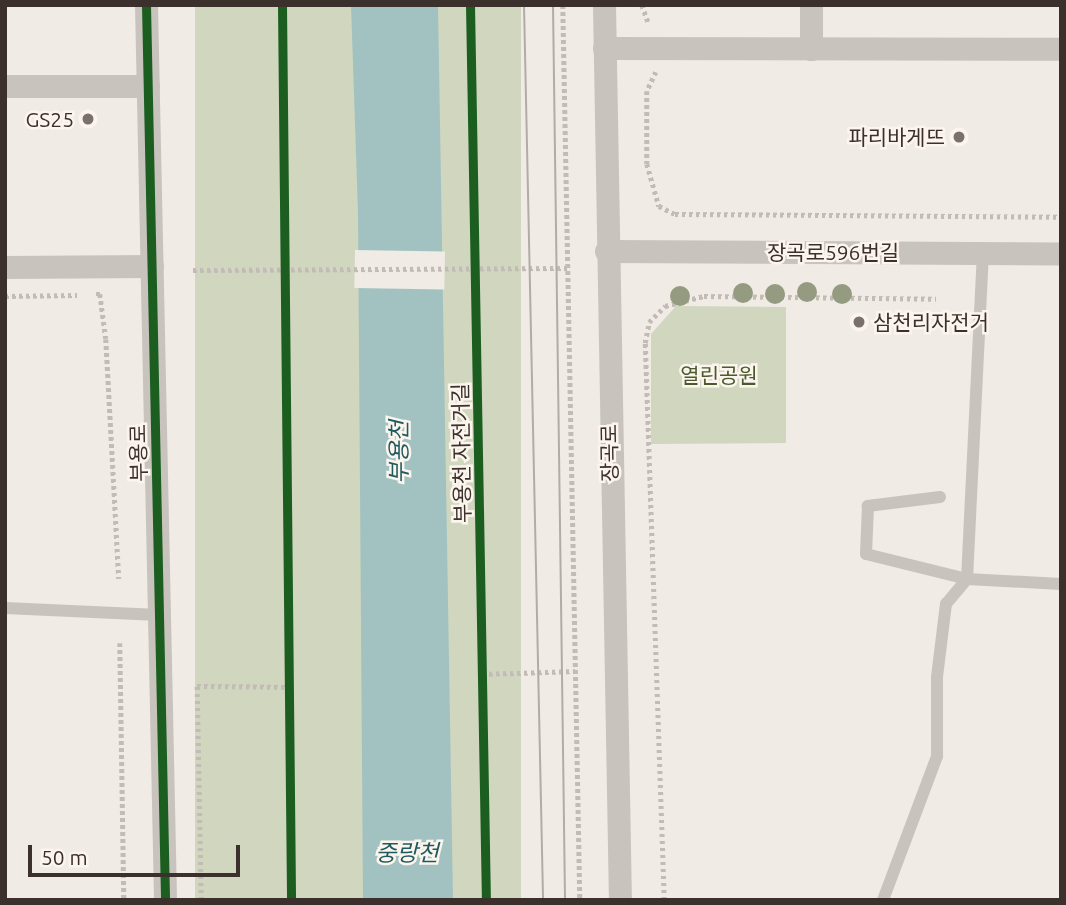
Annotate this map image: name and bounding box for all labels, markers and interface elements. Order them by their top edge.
place label: GS25 [25,106,74,132]
marker: GS25 [80,111,96,127]
place label: 파리바게뜨 [848,124,945,150]
marker: 파리바게뜨 [951,129,967,145]
street label: 장곡로596번길 [767,239,899,265]
place label: 삼천리자전거 [873,309,989,335]
marker: 삼천리자전거 [851,314,867,330]
park label: 열린공원 [680,362,758,388]
street label: 부용천 자전거길 [447,383,475,523]
water label: 부용천 [385,420,413,484]
street label: 부용로 [125,424,151,482]
street label: 장곡로 [596,424,622,482]
scale bar [32,832,243,876]
water label: 중랑천 [375,839,439,867]
text: 50 m [41,845,88,869]

